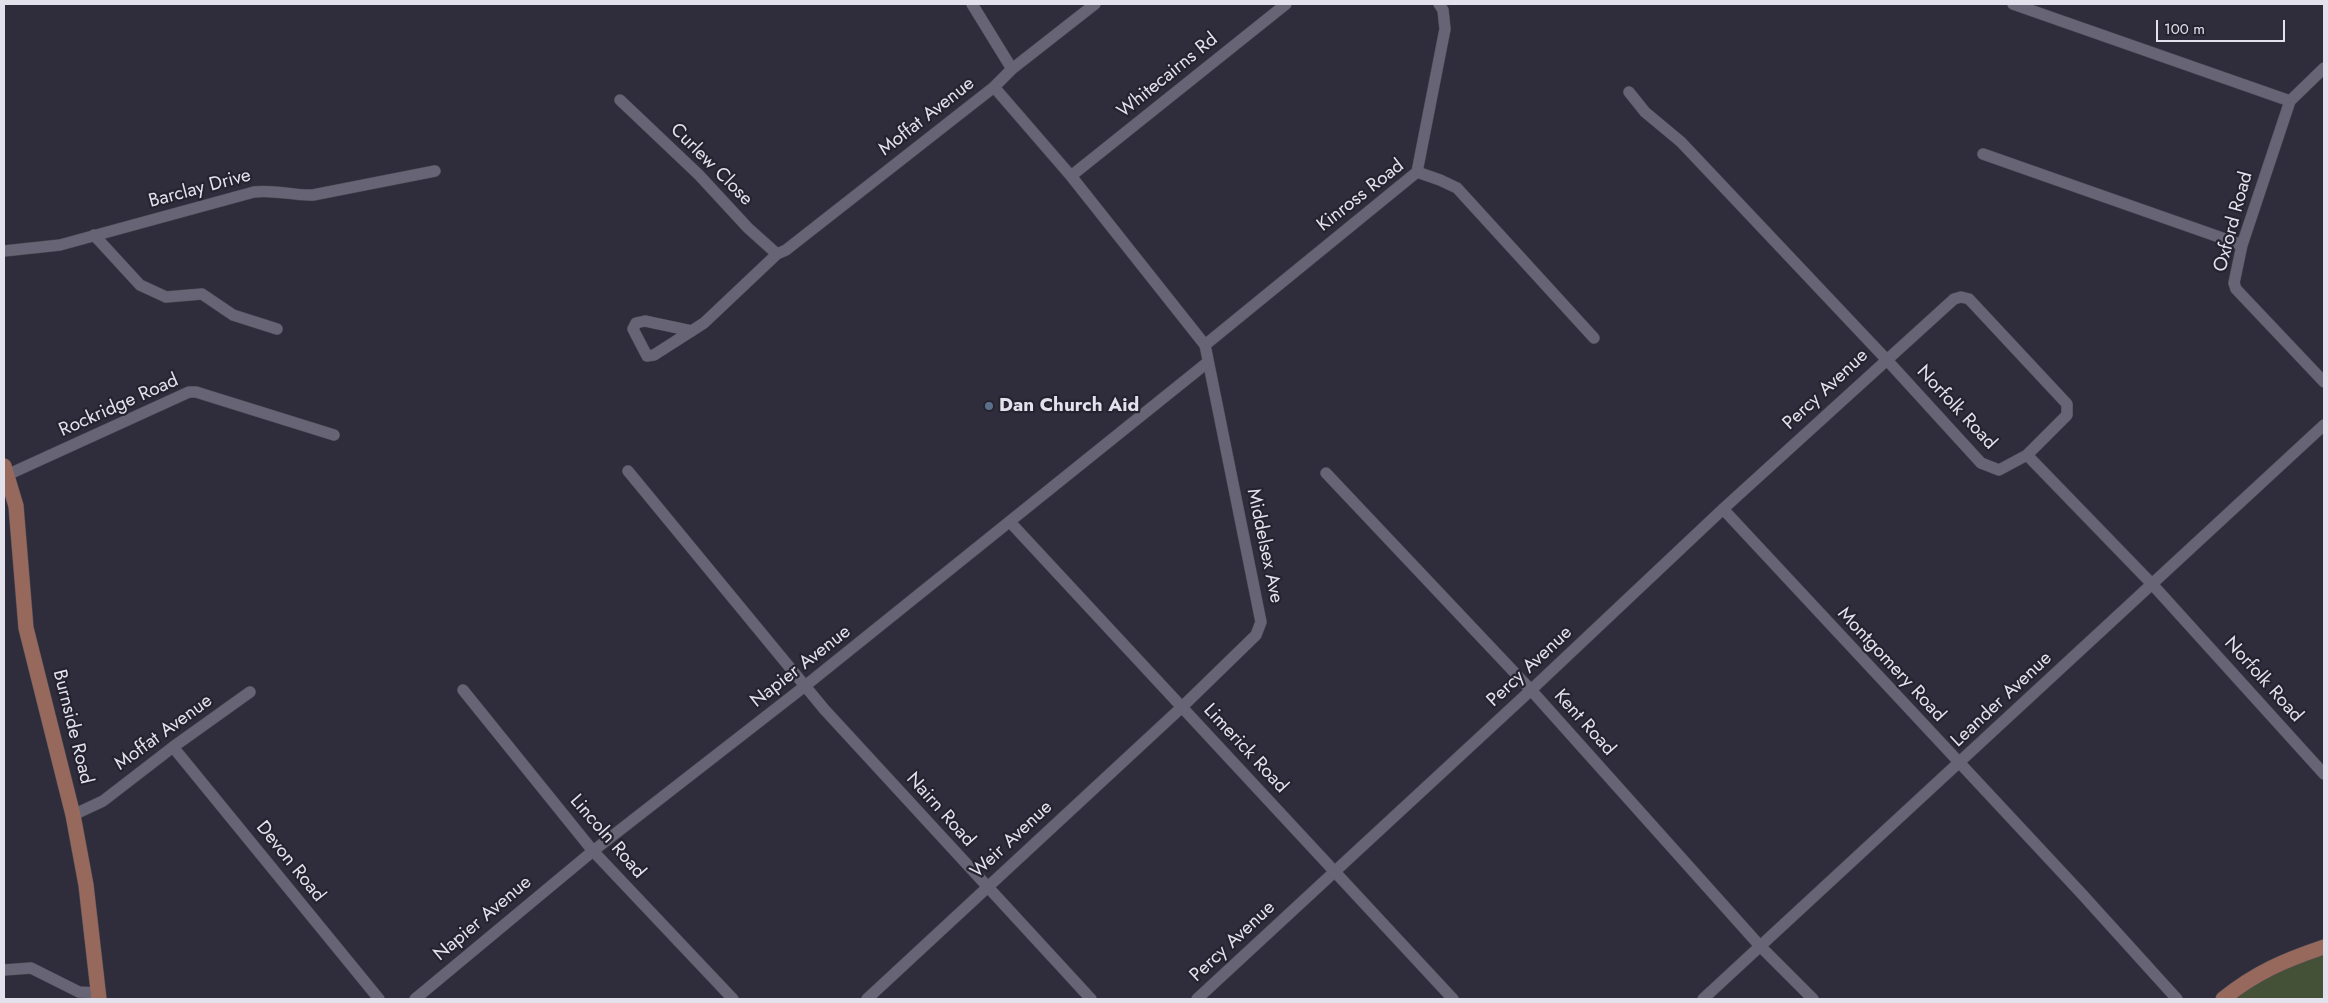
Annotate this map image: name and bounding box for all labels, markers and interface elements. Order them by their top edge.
scale bar [2158,10,2287,42]
text: 100 m [2164,18,2205,40]
street label: Whitecairns Rd [1113,29,1223,123]
street label: Moffat Avenue [875,73,979,161]
street label: Curlew Close [665,119,757,211]
street label: Kinross Road [1313,155,1409,237]
street label: Barclay Drive [146,164,254,214]
street label: Oxford Road [2210,169,2258,275]
street label: Percy Avenue [1779,345,1873,435]
street label: Norfolk Road [1911,361,2001,455]
street label: Rockridge Road [56,370,182,442]
place label: Dan Church Aid [999,395,1139,417]
marker: Dan Church Aid [983,400,995,412]
street label: Middelsex Ave [1241,487,1287,605]
street label: Montgomery Road [1832,603,1950,727]
street label: Napier Avenue [746,621,856,713]
street label: Percy Avenue [1483,622,1577,712]
street label: Norfolk Road [2219,633,2307,727]
street label: Leander Avenue [1947,648,2057,752]
street label: Burnside Road [47,667,97,787]
street label: Kent Road [1548,685,1620,761]
street label: Moffat Avenue [111,690,217,776]
street label: Limerick Road [1198,700,1292,798]
street label: Nairn Road [901,768,979,852]
street label: Lincoln Road [564,790,650,884]
street label: Weir Avenue [966,796,1058,884]
street label: Devon Road [250,817,330,907]
street label: Napier Avenue [429,871,537,967]
street label: Percy Avenue [1186,897,1280,987]

